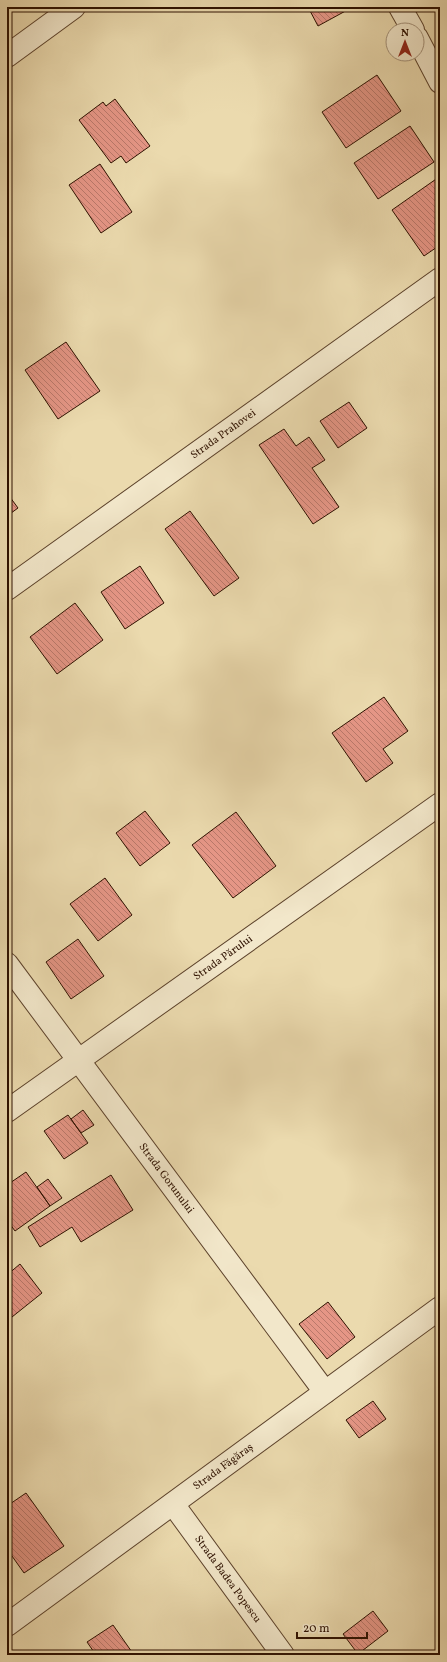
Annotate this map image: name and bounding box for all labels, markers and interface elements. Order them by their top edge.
north arrow [385,22,425,62]
text: N [401,26,409,41]
street label: Strada Prahovei [188,406,259,463]
street label: Strada Părului [190,932,256,984]
street label: Strada Gorunului [135,1140,197,1217]
street label: Strada Făgăraș [190,1440,257,1494]
street label: Strada Badea Popescu [191,1532,265,1626]
scale bar [297,1614,367,1640]
text: 20 m [303,1621,330,1637]

